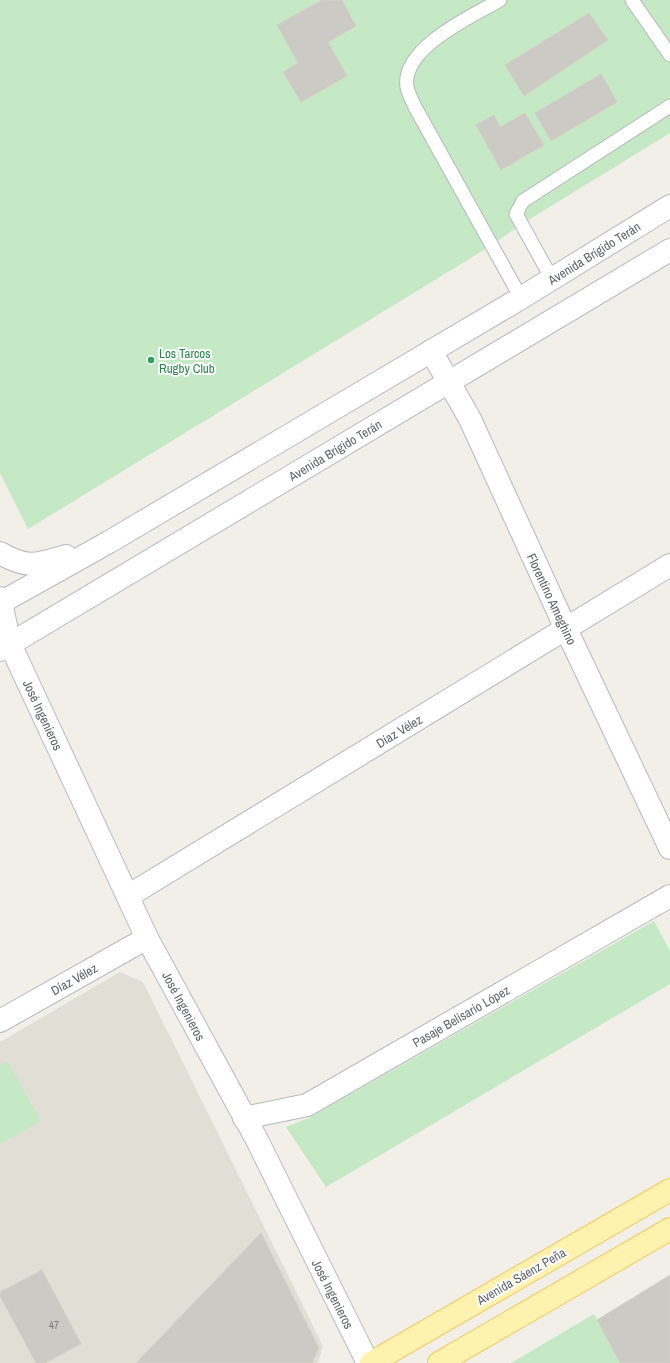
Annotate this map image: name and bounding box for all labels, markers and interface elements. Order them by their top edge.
street label: Avenida Brígido Terán [544,218,644,289]
place label: Los Tarcos Rugby Club [159,345,215,377]
marker: Los Tarcos Rugby Club [146,355,156,365]
street label: Avenida Brígido Terán [285,416,385,485]
street label: Florentino Ameghino [523,551,580,648]
street label: José Ingenieros [19,677,66,753]
street label: Díaz Vélez [373,711,425,752]
street label: Díaz Vélez [48,960,101,999]
street label: José Ingenieros [158,969,209,1044]
street label: Pasaje Belisario López [410,982,513,1051]
street label: Avenida Sáenz Peña [473,1244,569,1309]
street label: José Ingenieros [308,1257,357,1332]
house number: 47 [49,1318,59,1332]

